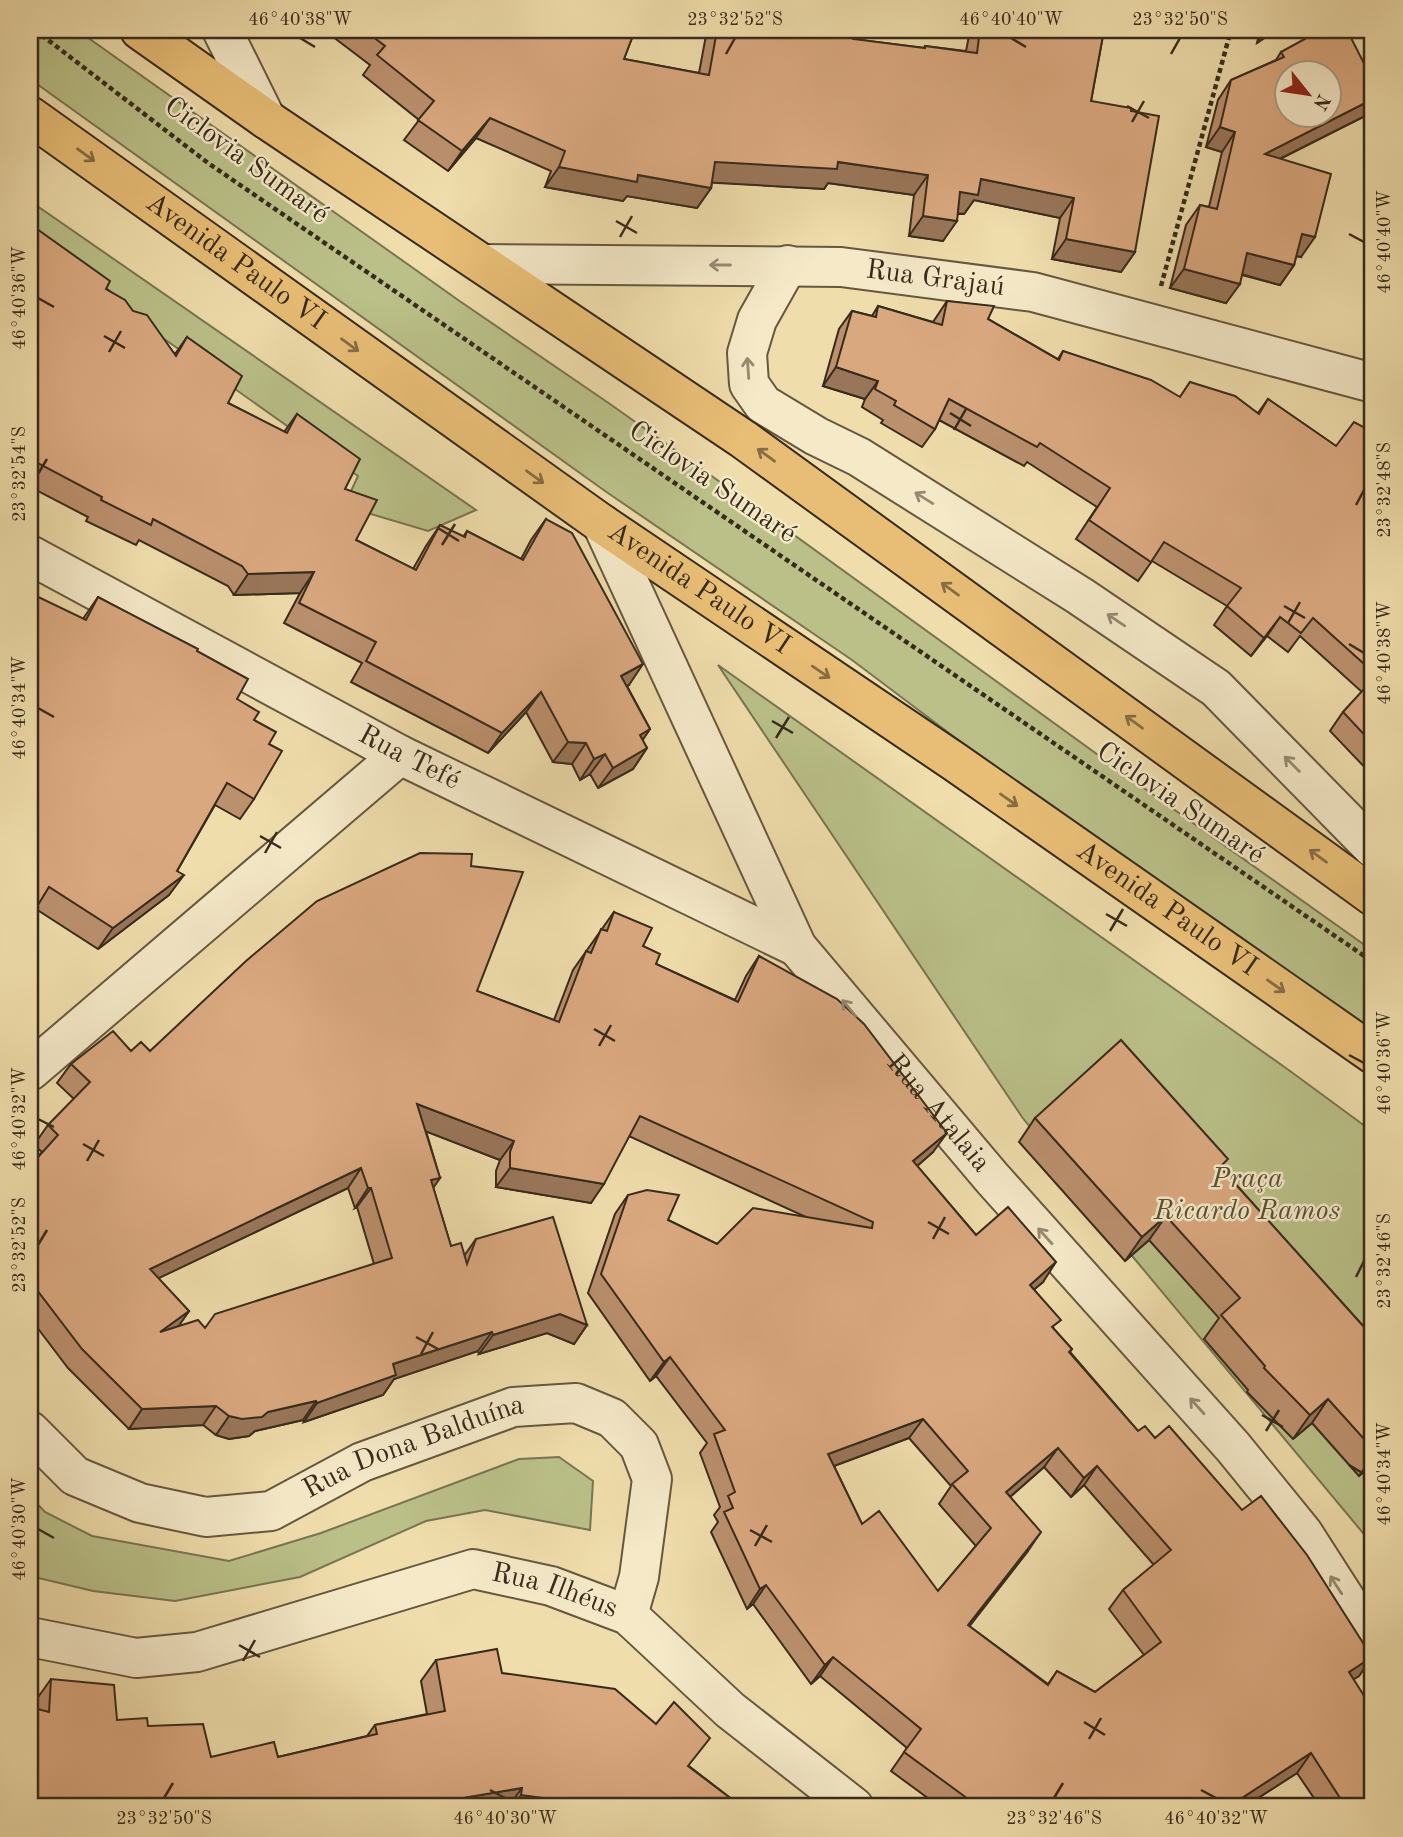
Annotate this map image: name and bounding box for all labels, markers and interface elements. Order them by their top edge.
text: 46°40'38"W [248,11,352,29]
text: 23°32'52"S [687,11,783,29]
text: 46°40'40"W [959,11,1063,29]
text: 23°32'50"S [1132,11,1228,29]
north arrow [1274,60,1344,130]
text: N [1308,90,1332,113]
street label: Ciclovia Sumaré [159,92,333,230]
one-way arrow [76,148,95,162]
street label: Avenida Paulo VI [140,189,330,336]
text: 46°40'40"W [1376,190,1394,294]
text: 46°40'36"W [11,246,29,350]
street label: Rua Grajaú [864,256,1006,302]
one-way arrow [709,258,732,272]
one-way arrow [340,337,359,352]
one-way arrow [741,357,754,380]
street label: Ciclovia Sumaré [623,417,801,549]
text: 23°32'54"S [11,426,29,522]
text: 23°32'48"S [1376,442,1394,538]
one-way arrow [757,448,775,463]
one-way arrow [525,470,544,484]
one-way arrow [915,491,935,505]
street label: Avenida Paulo VI [602,518,795,660]
one-way arrow [941,582,960,596]
text: 46°40'38"W [1376,601,1394,705]
one-way arrow [1107,613,1127,627]
text: 46°40'34"W [11,656,29,760]
one-way arrow [811,665,830,679]
one-way arrow [1125,715,1144,730]
street label: Rua Tefé [353,721,464,796]
street label: Ciclovia Sumaré [1091,738,1269,870]
one-way arrow [1283,756,1300,773]
one-way arrow [999,793,1018,807]
street label: Avenida Paulo VI [1071,837,1262,982]
one-way arrow [1309,849,1328,863]
one-way arrow [1266,979,1285,993]
one-way arrow [841,999,857,1017]
text: 46°40'36"W [1376,1011,1394,1115]
street label: Rua Atalaia [880,1049,995,1178]
text: 46°40'32"W [11,1067,29,1171]
park label: Praça Ricardo Ramos [1153,1166,1340,1226]
text: 23°32'52"S [11,1197,29,1293]
text: 23°32'46"S [1376,1213,1394,1309]
one-way arrow [1037,1227,1053,1245]
street label: Rua Dona Balduína [299,1392,525,1505]
one-way arrow [1188,1398,1205,1415]
text: 46°40'34"W [1376,1422,1394,1526]
text: 46°40'30"W [11,1477,29,1581]
street label: Rua Ilhéus [489,1559,621,1624]
one-way arrow [1329,1575,1343,1595]
text: 23°32'50"S [116,1810,212,1828]
text: 46°40'30"W [453,1810,557,1828]
text: 23°32'46"S [1006,1810,1102,1828]
text: 46°40'32"W [1164,1810,1268,1828]

